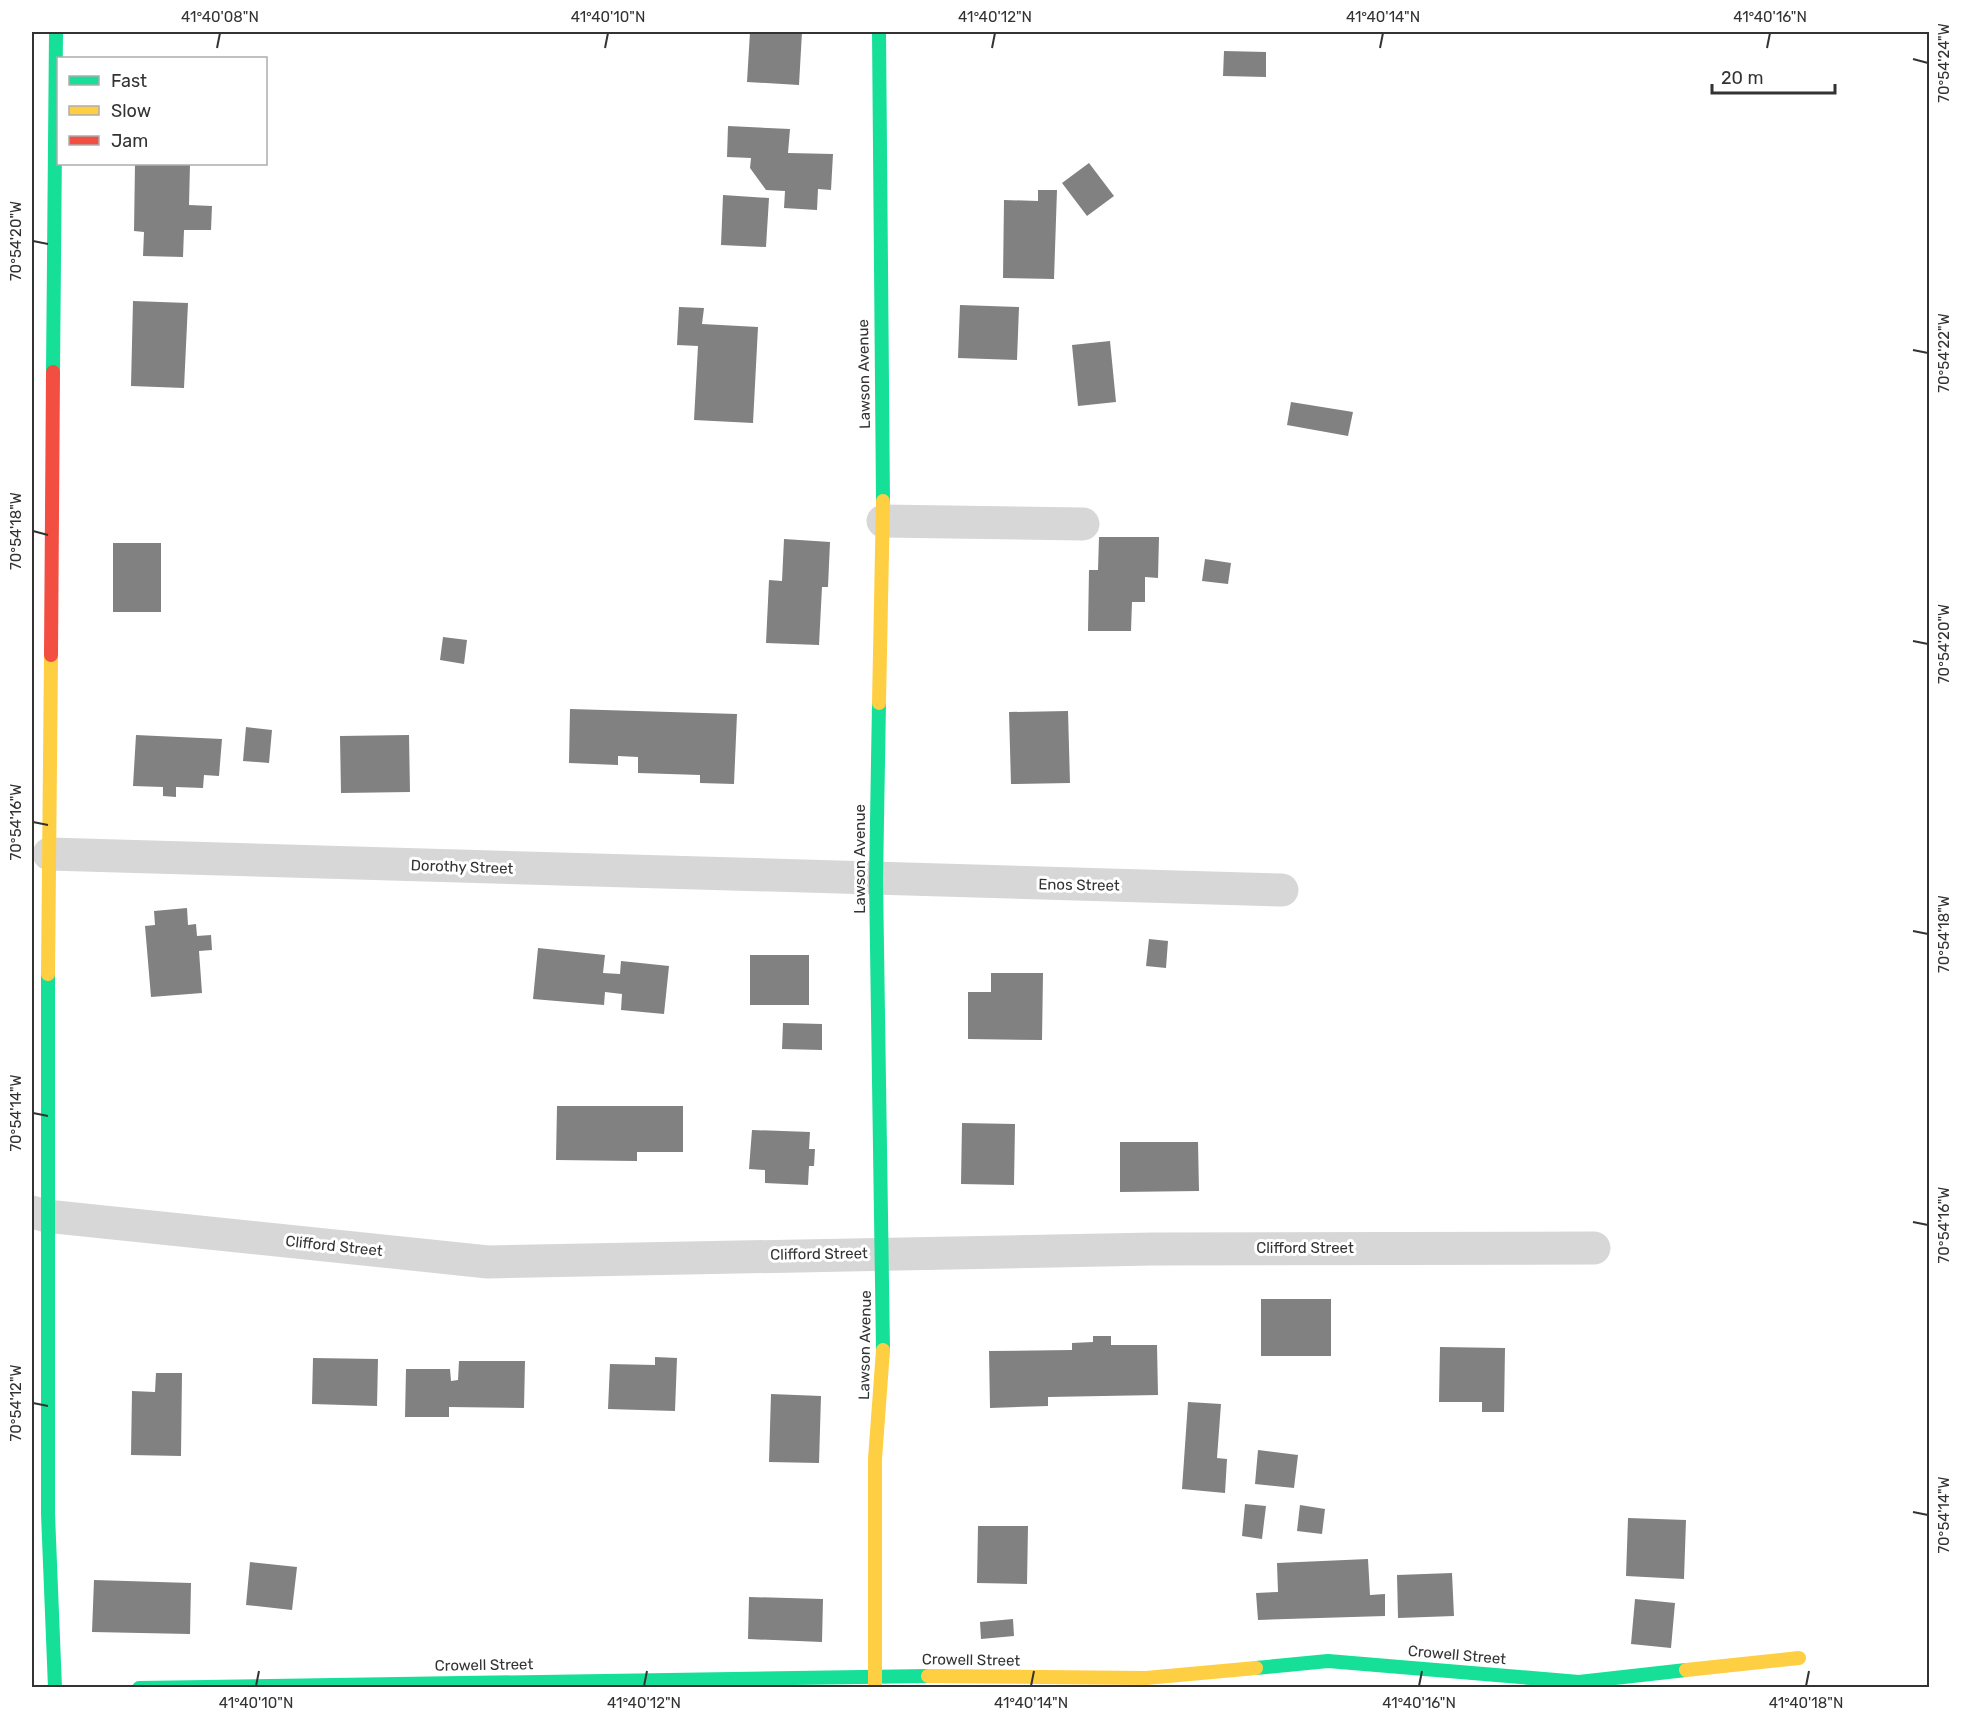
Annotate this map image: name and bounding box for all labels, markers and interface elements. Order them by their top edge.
text: 41°40'08"N [181,8,259,26]
text: 41°40'10"N [571,8,645,26]
text: 41°40'12"N [958,8,1032,26]
text: 41°40'14"N [1346,8,1420,26]
text: 41°40'16"N [1733,8,1807,26]
text: 70°54'24"W [1935,23,1953,103]
legend [57,57,267,165]
scale bar [1712,57,1835,95]
text: 20 m [1721,67,1763,89]
text: Fast [111,70,147,92]
text: Slow [111,100,151,122]
text: Jam [111,130,148,152]
text: 70°54'20"W [7,201,25,281]
text: 70°54'22"W [1935,313,1953,393]
street label: Lawson Avenue [854,319,874,429]
text: 70°54'18"W [7,492,25,570]
text: 70°54'20"W [1935,604,1953,684]
text: 70°54'16"W [7,784,25,860]
street label: Lawson Avenue [851,804,869,914]
street label: Dorothy Street [410,856,514,878]
street label: Enos Street [1038,875,1120,895]
text: 70°54'18"W [1935,895,1953,973]
text: 70°54'14"W [7,1074,25,1152]
text: 70°54'16"W [1935,1187,1953,1263]
street label: Clifford Street [285,1232,384,1260]
street label: Clifford Street [1256,1239,1354,1257]
street label: Clifford Street [770,1244,868,1264]
street label: Lawson Avenue [855,1290,875,1400]
text: 70°54'12"W [7,1364,25,1442]
text: 70°54'14"W [1935,1476,1953,1554]
street label: Crowell Street [1407,1642,1507,1668]
street label: Crowell Street [922,1650,1021,1670]
street label: Crowell Street [435,1655,534,1675]
text: 41°40'10"N [219,1694,293,1712]
text: 41°40'12"N [607,1694,681,1712]
text: 41°40'14"N [994,1694,1068,1712]
text: 41°40'16"N [1382,1694,1456,1712]
text: 41°40'18"N [1769,1694,1843,1712]

